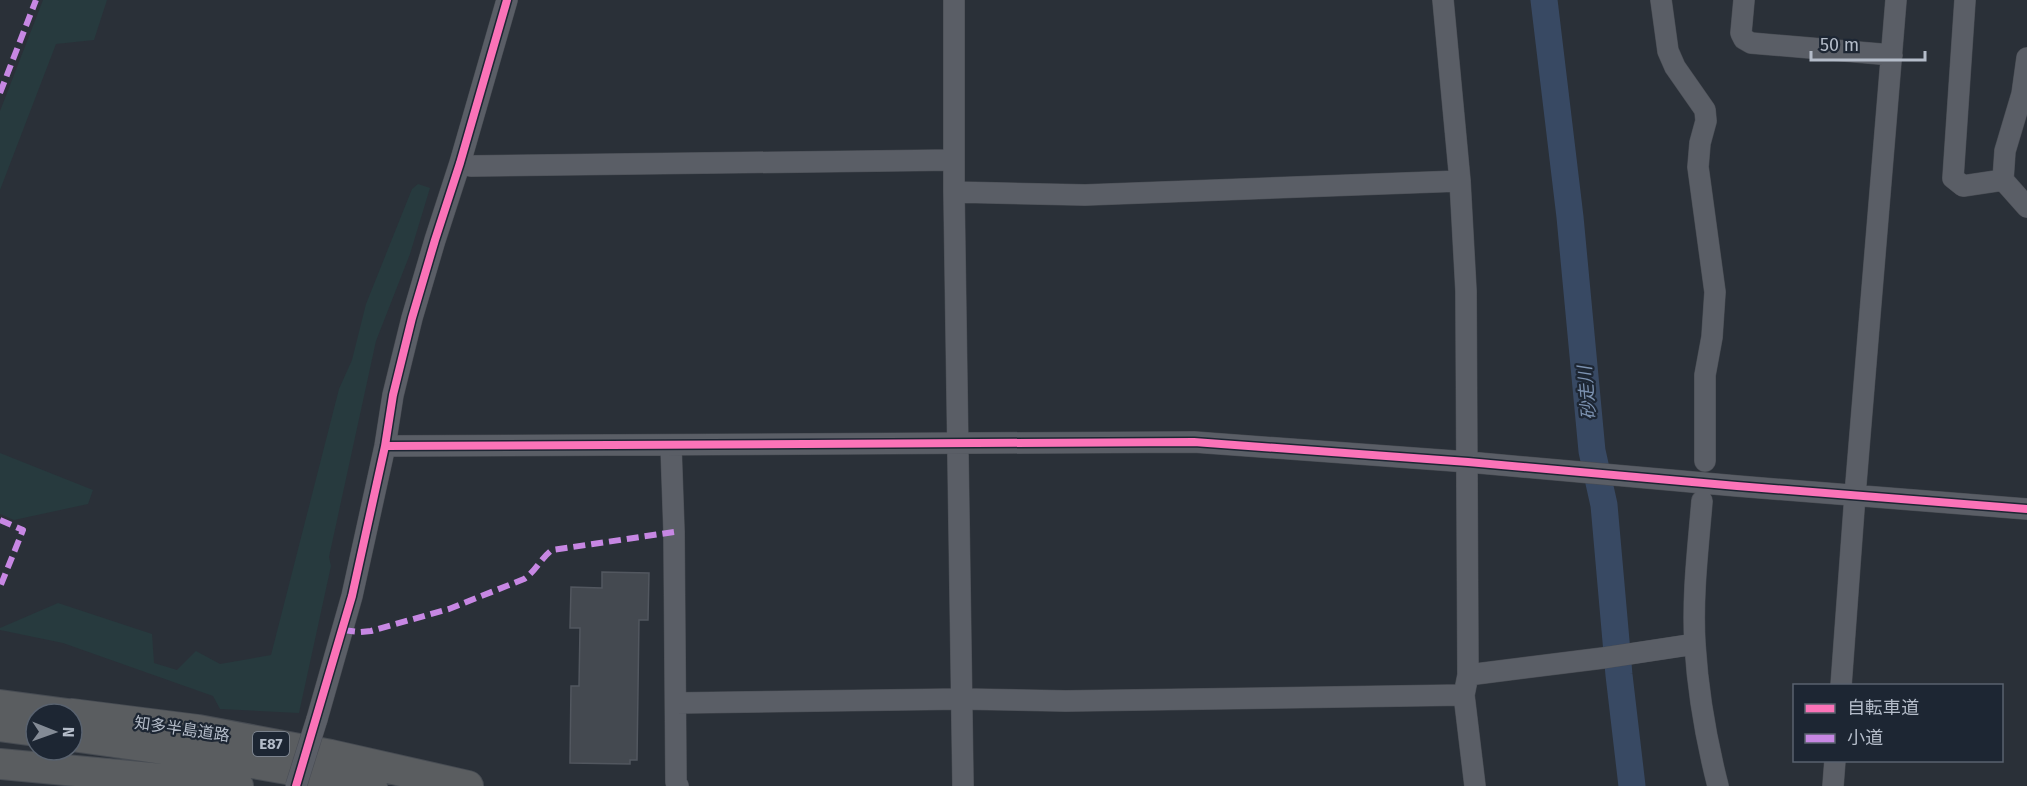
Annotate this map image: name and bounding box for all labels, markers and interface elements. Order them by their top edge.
scale bar [1811,24,1925,62]
text: 50 m [1820,34,1859,56]
water label: 砂走川 [1574,363,1600,421]
legend [1793,684,2003,762]
text: 自転車道 [1847,697,1919,719]
north arrow [24,702,84,762]
street label: 知多半島道路 [133,713,231,745]
text: N [59,727,78,738]
text: 小道 [1847,727,1883,749]
road number: E87 [253,732,289,756]

